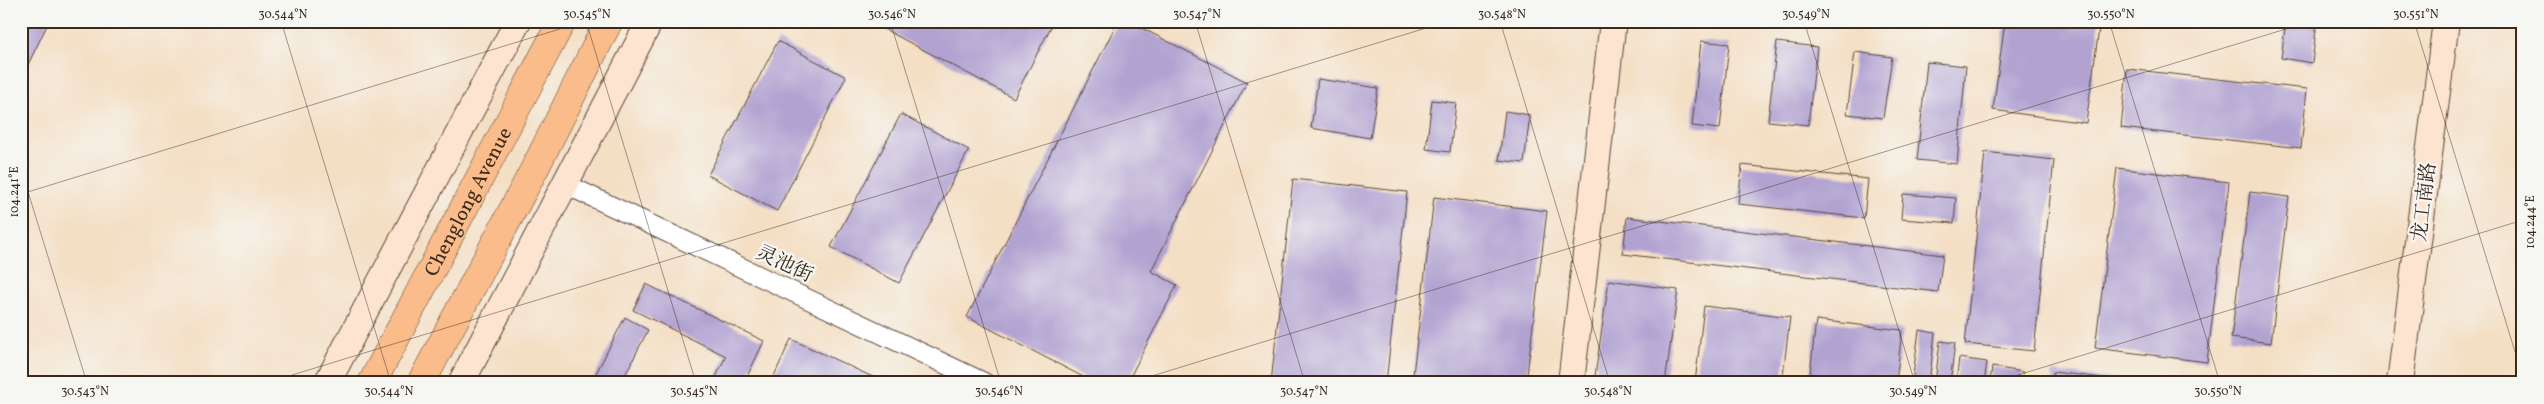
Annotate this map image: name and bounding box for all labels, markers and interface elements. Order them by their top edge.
text: 30.544°N [259,7,308,23]
text: 30.545°N [563,7,611,23]
text: 30.546°N [868,7,916,23]
text: 30.547°N [1173,7,1221,23]
text: 30.548°N [1478,7,1526,23]
text: 30.549°N [1782,7,1830,23]
text: 30.550°N [2087,7,2135,23]
text: 30.551°N [2393,7,2439,23]
street label: Chenglong Avenue [418,123,520,282]
street label: 龙工南路 [2406,161,2444,244]
text: 104.241°E [7,166,23,218]
text: 104.244°E [2523,195,2539,249]
street label: 灵池街 [751,239,817,290]
text: 30.543°N [61,384,109,400]
text: 30.544°N [365,384,414,400]
text: 30.545°N [670,384,718,400]
text: 30.546°N [975,384,1023,400]
text: 30.547°N [1280,384,1328,400]
text: 30.548°N [1584,384,1632,400]
text: 30.549°N [1889,384,1937,400]
text: 30.550°N [2194,384,2242,400]

